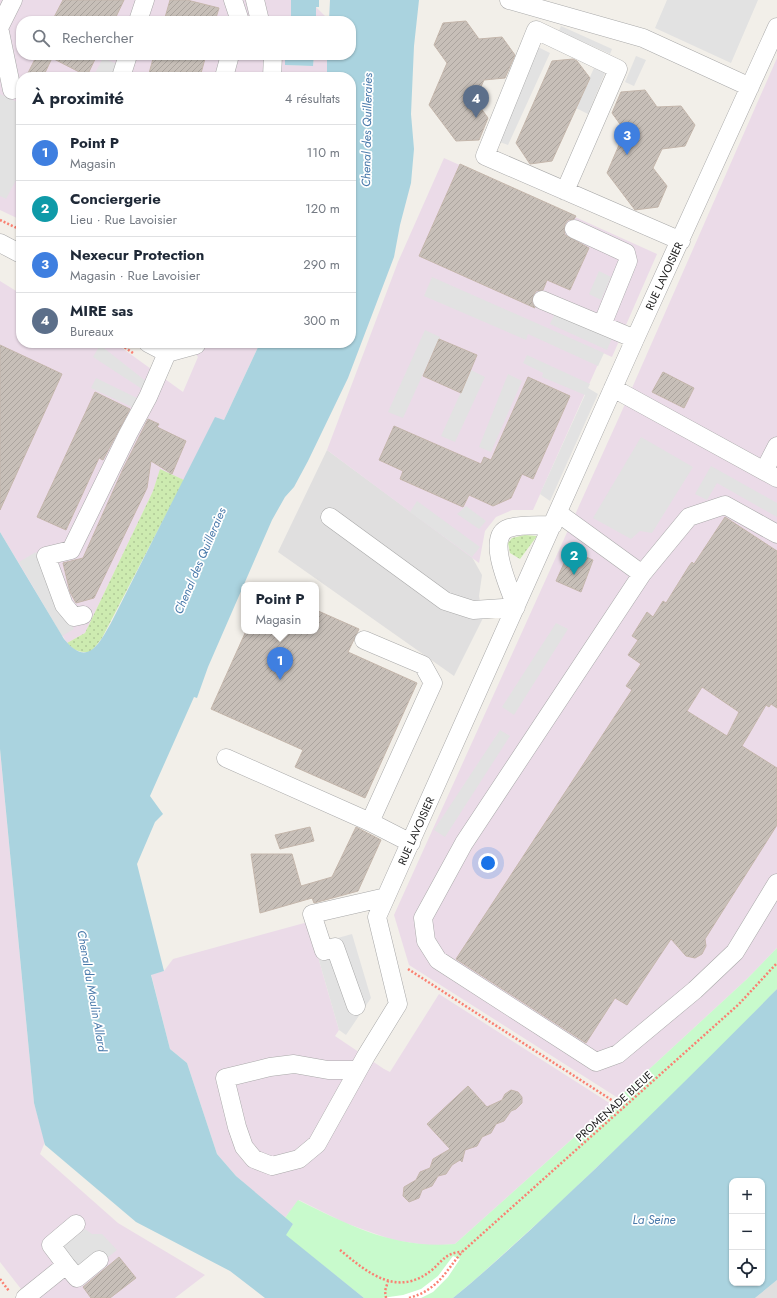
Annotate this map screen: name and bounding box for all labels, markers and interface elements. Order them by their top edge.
search box [16,16,356,60]
icon: search [30,27,52,49]
text: Rechercher [62,27,134,49]
water label: Chenal des Quilleraies [357,73,377,187]
pin: 4 [463,85,489,118]
text: À proximité [32,86,124,110]
text: 4 résultats [285,89,340,108]
pin: 3 [614,122,640,155]
text: Point P [70,132,119,154]
text: 1 [42,143,48,162]
text: 110 m [306,143,340,162]
text: Magasin [70,154,116,173]
text: Conciergerie [70,188,161,210]
text: 2 [41,199,49,218]
text: 120 m [305,199,340,218]
text: Lieu · Rue Lavoisier [70,210,177,229]
street label: RUE LAVOISIER [641,239,687,313]
text: Nexecur Protection [70,244,204,266]
text: 3 [41,255,49,274]
text: 290 m [303,255,340,274]
text: Magasin · Rue Lavoisier [70,266,200,285]
text: MIRE sas [70,300,133,322]
text: 4 [40,311,50,330]
text: 300 m [303,311,340,330]
text: Bureaux [70,322,114,341]
water label: Chenal des Quilleraies [169,505,231,617]
pin: 2 [561,542,587,575]
popup [241,582,319,634]
text: Point P [255,588,305,610]
text: Magasin [255,610,301,629]
pin: 1 [267,647,293,680]
street label: RUE LAVOISIER [394,794,439,868]
your location [478,853,498,873]
water label: Chenal du Moulin Allard [72,929,112,1055]
street label: PROMENADE BLEUE [572,1067,656,1145]
map controls [729,1178,765,1286]
button: + [729,1178,765,1214]
water label: La Seine [632,1211,676,1229]
button: − [729,1214,765,1250]
button: locate [729,1250,765,1286]

